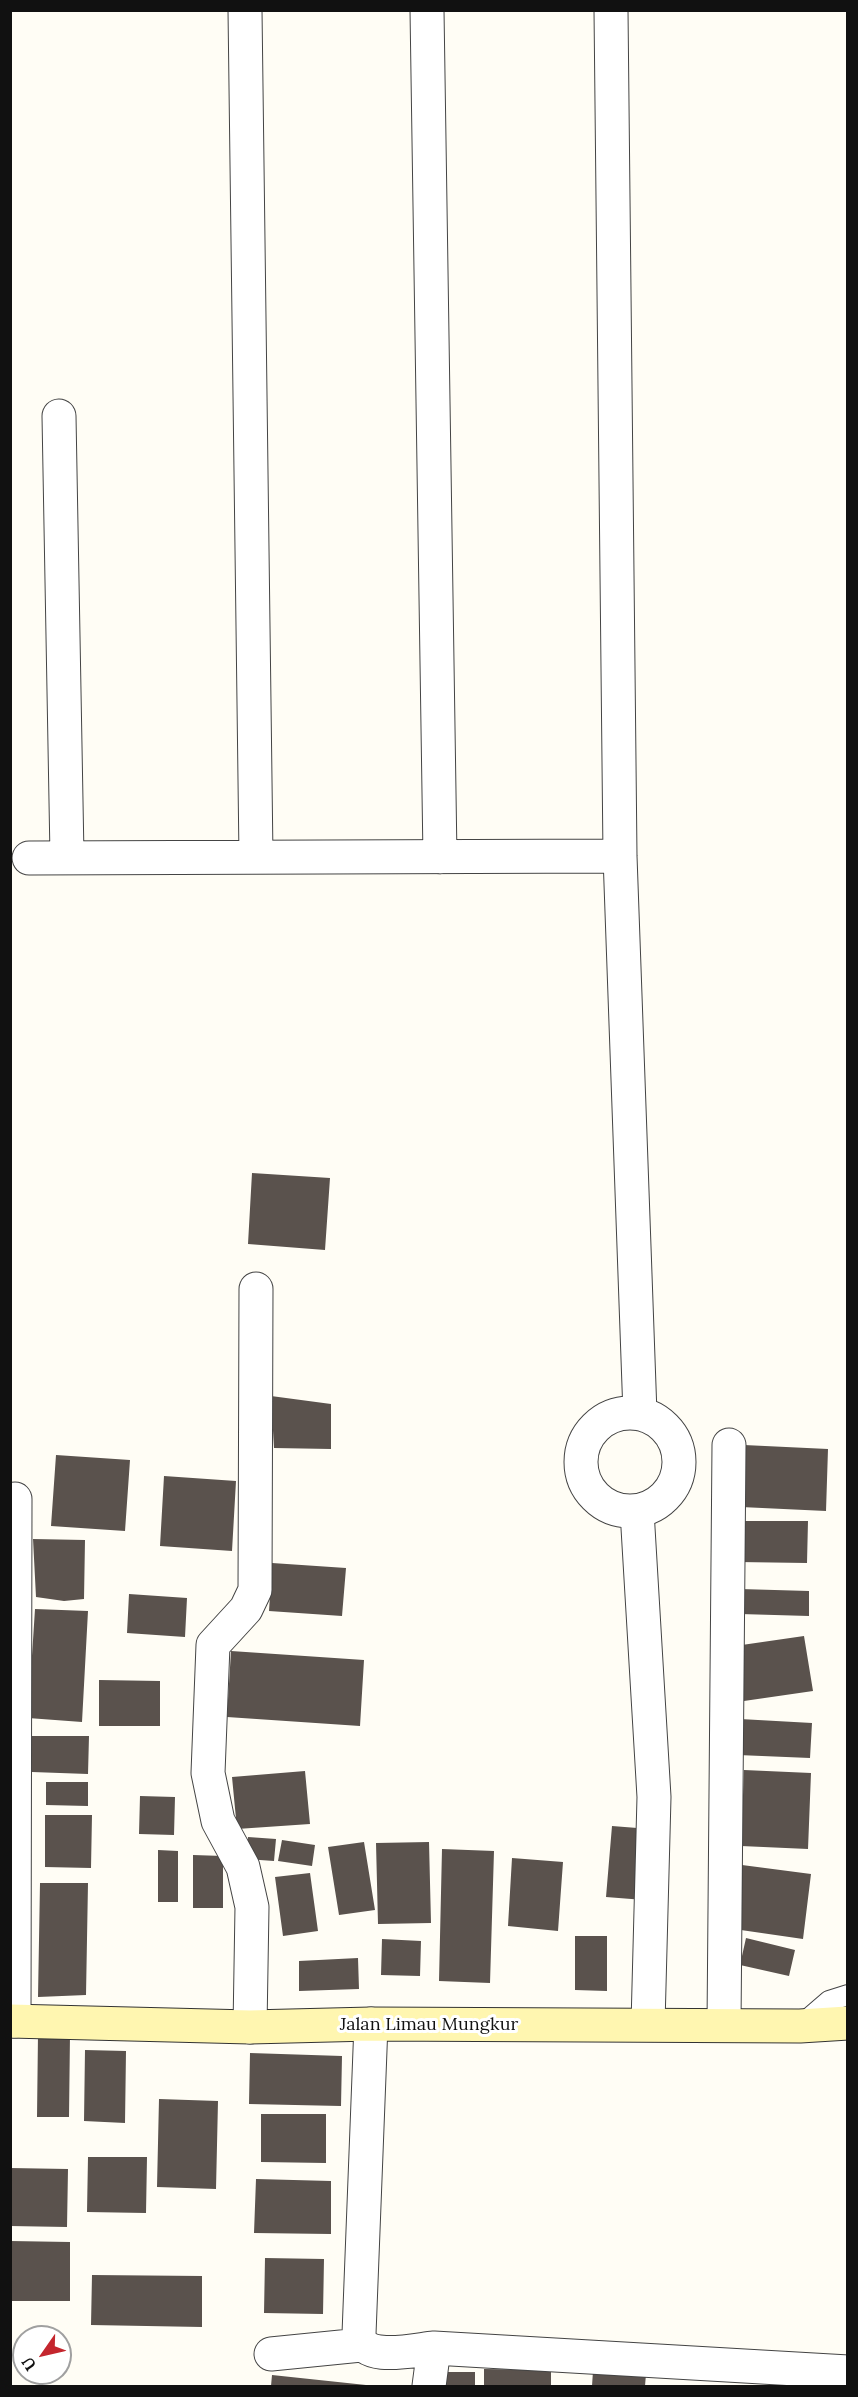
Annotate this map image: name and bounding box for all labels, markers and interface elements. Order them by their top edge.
street label: Jalan Limau Mungkur [340,2014,518,2036]
north arrow [12,2325,72,2385]
text: U [17,2353,40,2375]

